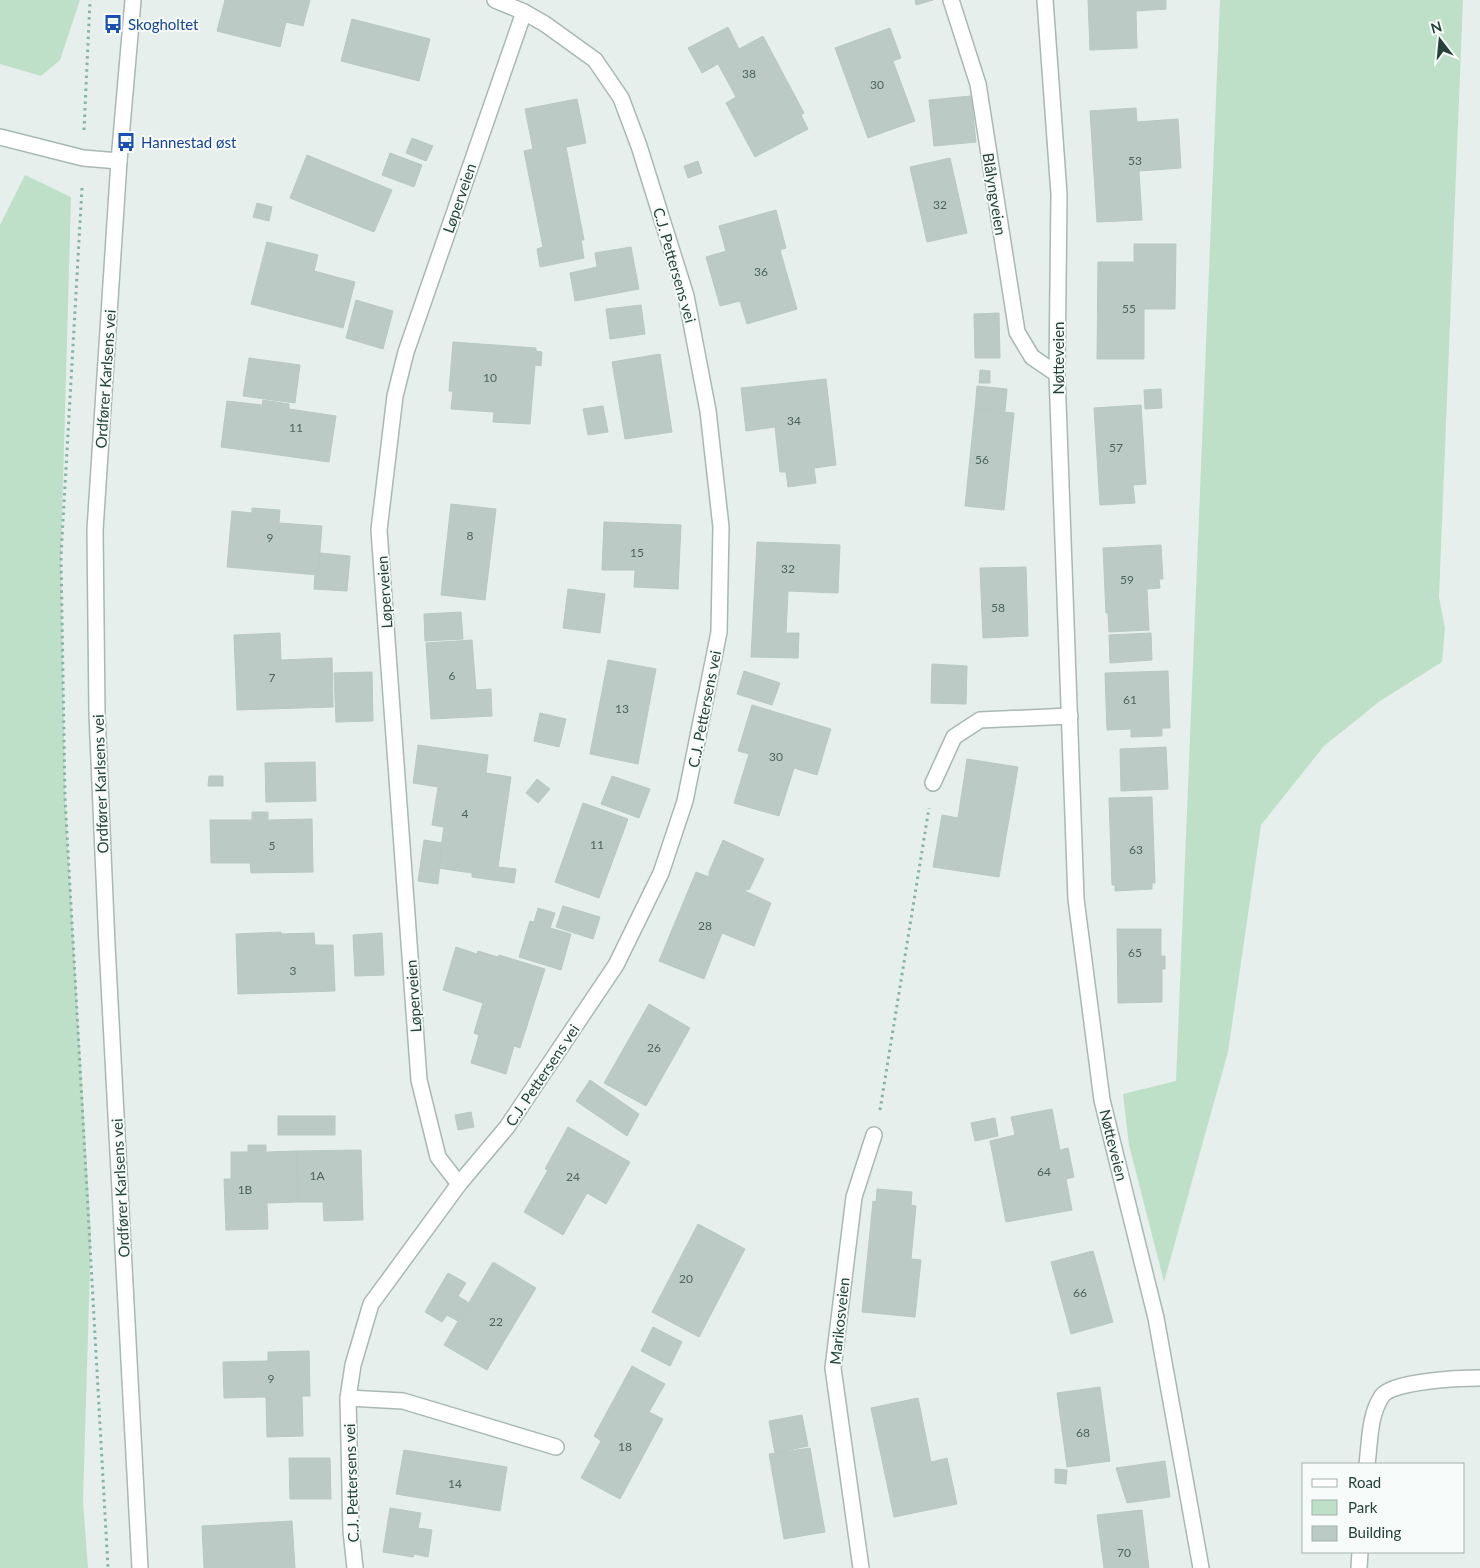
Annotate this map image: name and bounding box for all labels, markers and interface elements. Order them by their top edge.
bus stop icon: Skogholtet [102,13,124,35]
place label: Skogholtet [128,15,199,33]
north arrow [1415,15,1465,65]
text: N [1429,17,1444,37]
house number: 38 [742,66,756,81]
house number: 30 [870,77,884,92]
bus stop icon: Hannestad øst [115,131,137,153]
place label: Hannestad øst [141,133,237,151]
street label: Blålyngveien [980,151,1010,237]
house number: 53 [1128,153,1142,168]
street label: Løperveien [439,161,479,235]
house number: 32 [933,197,947,212]
street label: C.J. Pettersens vei [650,205,700,325]
house number: 36 [754,264,768,279]
house number: 55 [1122,301,1136,316]
street label: Ordfører Karlsens vei [91,309,119,449]
street label: Nøtteveien [1049,322,1067,394]
house number: 10 [483,370,497,385]
house number: 34 [787,413,801,428]
house number: 11 [289,420,303,435]
house number: 57 [1109,440,1123,455]
house number: 56 [975,452,989,467]
house number: 8 [467,528,474,543]
house number: 9 [267,530,274,545]
house number: 15 [630,545,644,560]
street label: Løperveien [372,555,396,629]
house number: 32 [781,561,795,576]
house number: 59 [1120,572,1134,587]
house number: 58 [991,600,1005,615]
street label: C.J. Pettersens vei [684,649,724,769]
house number: 6 [449,668,456,683]
house number: 7 [269,670,276,685]
house number: 61 [1123,692,1137,707]
house number: 13 [615,701,629,716]
street label: Ordfører Karlsens vei [89,714,111,854]
house number: 30 [769,749,783,764]
house number: 4 [462,806,469,821]
house number: 11 [590,837,604,852]
house number: 5 [269,838,276,853]
house number: 63 [1129,842,1143,857]
house number: 28 [698,918,712,933]
house number: 65 [1128,945,1142,960]
street label: Løperveien [401,959,425,1033]
house number: 3 [290,963,297,978]
street label: C.J. Pettersens vei [501,1021,583,1129]
house number: 26 [647,1040,661,1055]
street label: Nøtteveien [1096,1107,1132,1183]
street label: Ordfører Karlsens vei [107,1118,133,1258]
house number: 64 [1037,1164,1051,1179]
house number: 1A [309,1168,325,1183]
house number: 24 [566,1169,580,1184]
house number: 1B [238,1182,253,1197]
house number: 20 [679,1271,693,1286]
street label: Marikosveien [825,1276,853,1366]
house number: 66 [1073,1285,1087,1300]
house number: 22 [489,1314,503,1329]
house number: 9 [268,1371,275,1386]
street label: C.J. Pettersens vei [340,1423,362,1543]
house number: 68 [1076,1425,1090,1440]
house number: 18 [618,1439,632,1454]
legend [1302,1463,1465,1553]
text: Road [1348,1473,1381,1491]
house number: 14 [448,1476,462,1491]
text: Park [1348,1498,1378,1516]
text: Building [1348,1523,1401,1541]
house number: 70 [1117,1545,1131,1560]

